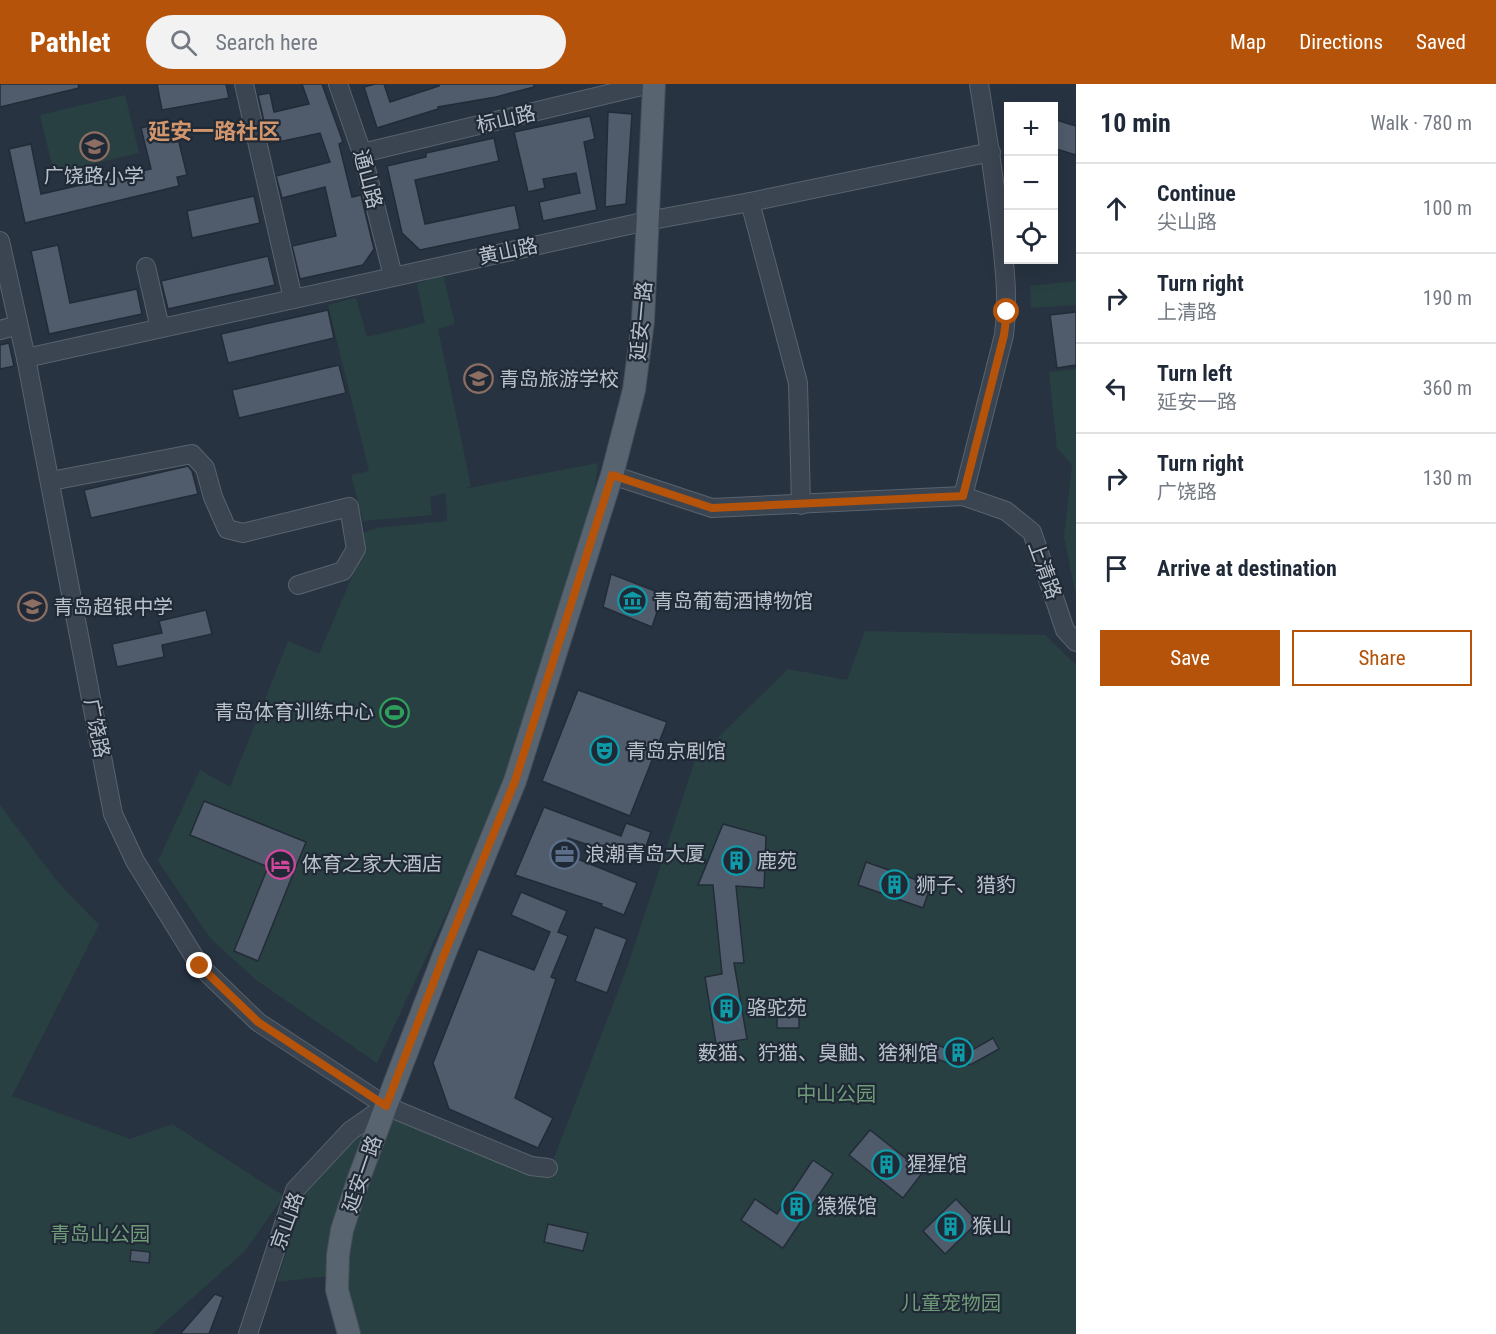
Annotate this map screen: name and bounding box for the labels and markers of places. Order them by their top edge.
school or university icon: 广饶路小学 [78,130,110,162]
place label: 广饶路小学 [44,164,144,188]
school or university icon: 青岛旅游学校 [462,363,494,395]
place label: 青岛旅游学校 [499,367,619,391]
museum icon: 青岛葡萄酒博物馆 [616,585,648,617]
place label: 青岛葡萄酒博物馆 [653,589,813,613]
school or university icon: 青岛超银中学 [16,591,48,623]
place label: 青岛超银中学 [53,595,173,619]
sports icon: 青岛体育训练中心 [379,696,411,728]
place label: 青岛体育训练中心 [214,700,374,724]
theatre icon: 青岛京剧馆 [589,735,621,767]
place label: 青岛京剧馆 [626,739,726,763]
office icon: 浪潮青岛大厦 [548,838,580,870]
place label: 浪潮青岛大厦 [585,842,705,866]
building icon: 鹿苑 [720,845,752,877]
hotel icon: 体育之家大酒店 [265,848,297,880]
place label: 鹿苑 [757,849,797,873]
place label: 体育之家大酒店 [302,852,442,876]
building icon: 狮子、猎豹 [879,869,911,901]
place label: 狮子、猎豹 [916,873,1016,897]
building icon: 骆驼苑 [710,992,742,1024]
place label: 骆驼苑 [747,996,807,1020]
building icon: 薮猫、狞猫、臭鼬、猞猁馆 [943,1037,975,1069]
place label: 薮猫、狞猫、臭鼬、猞猁馆 [698,1041,938,1065]
building icon: 猩猩馆 [870,1148,902,1180]
place label: 猩猩馆 [907,1152,967,1176]
building icon: 猿猴馆 [780,1190,812,1222]
place label: 猿猴馆 [817,1194,877,1218]
building icon: 猴山 [935,1210,967,1242]
place label: 猴山 [972,1214,1012,1238]

